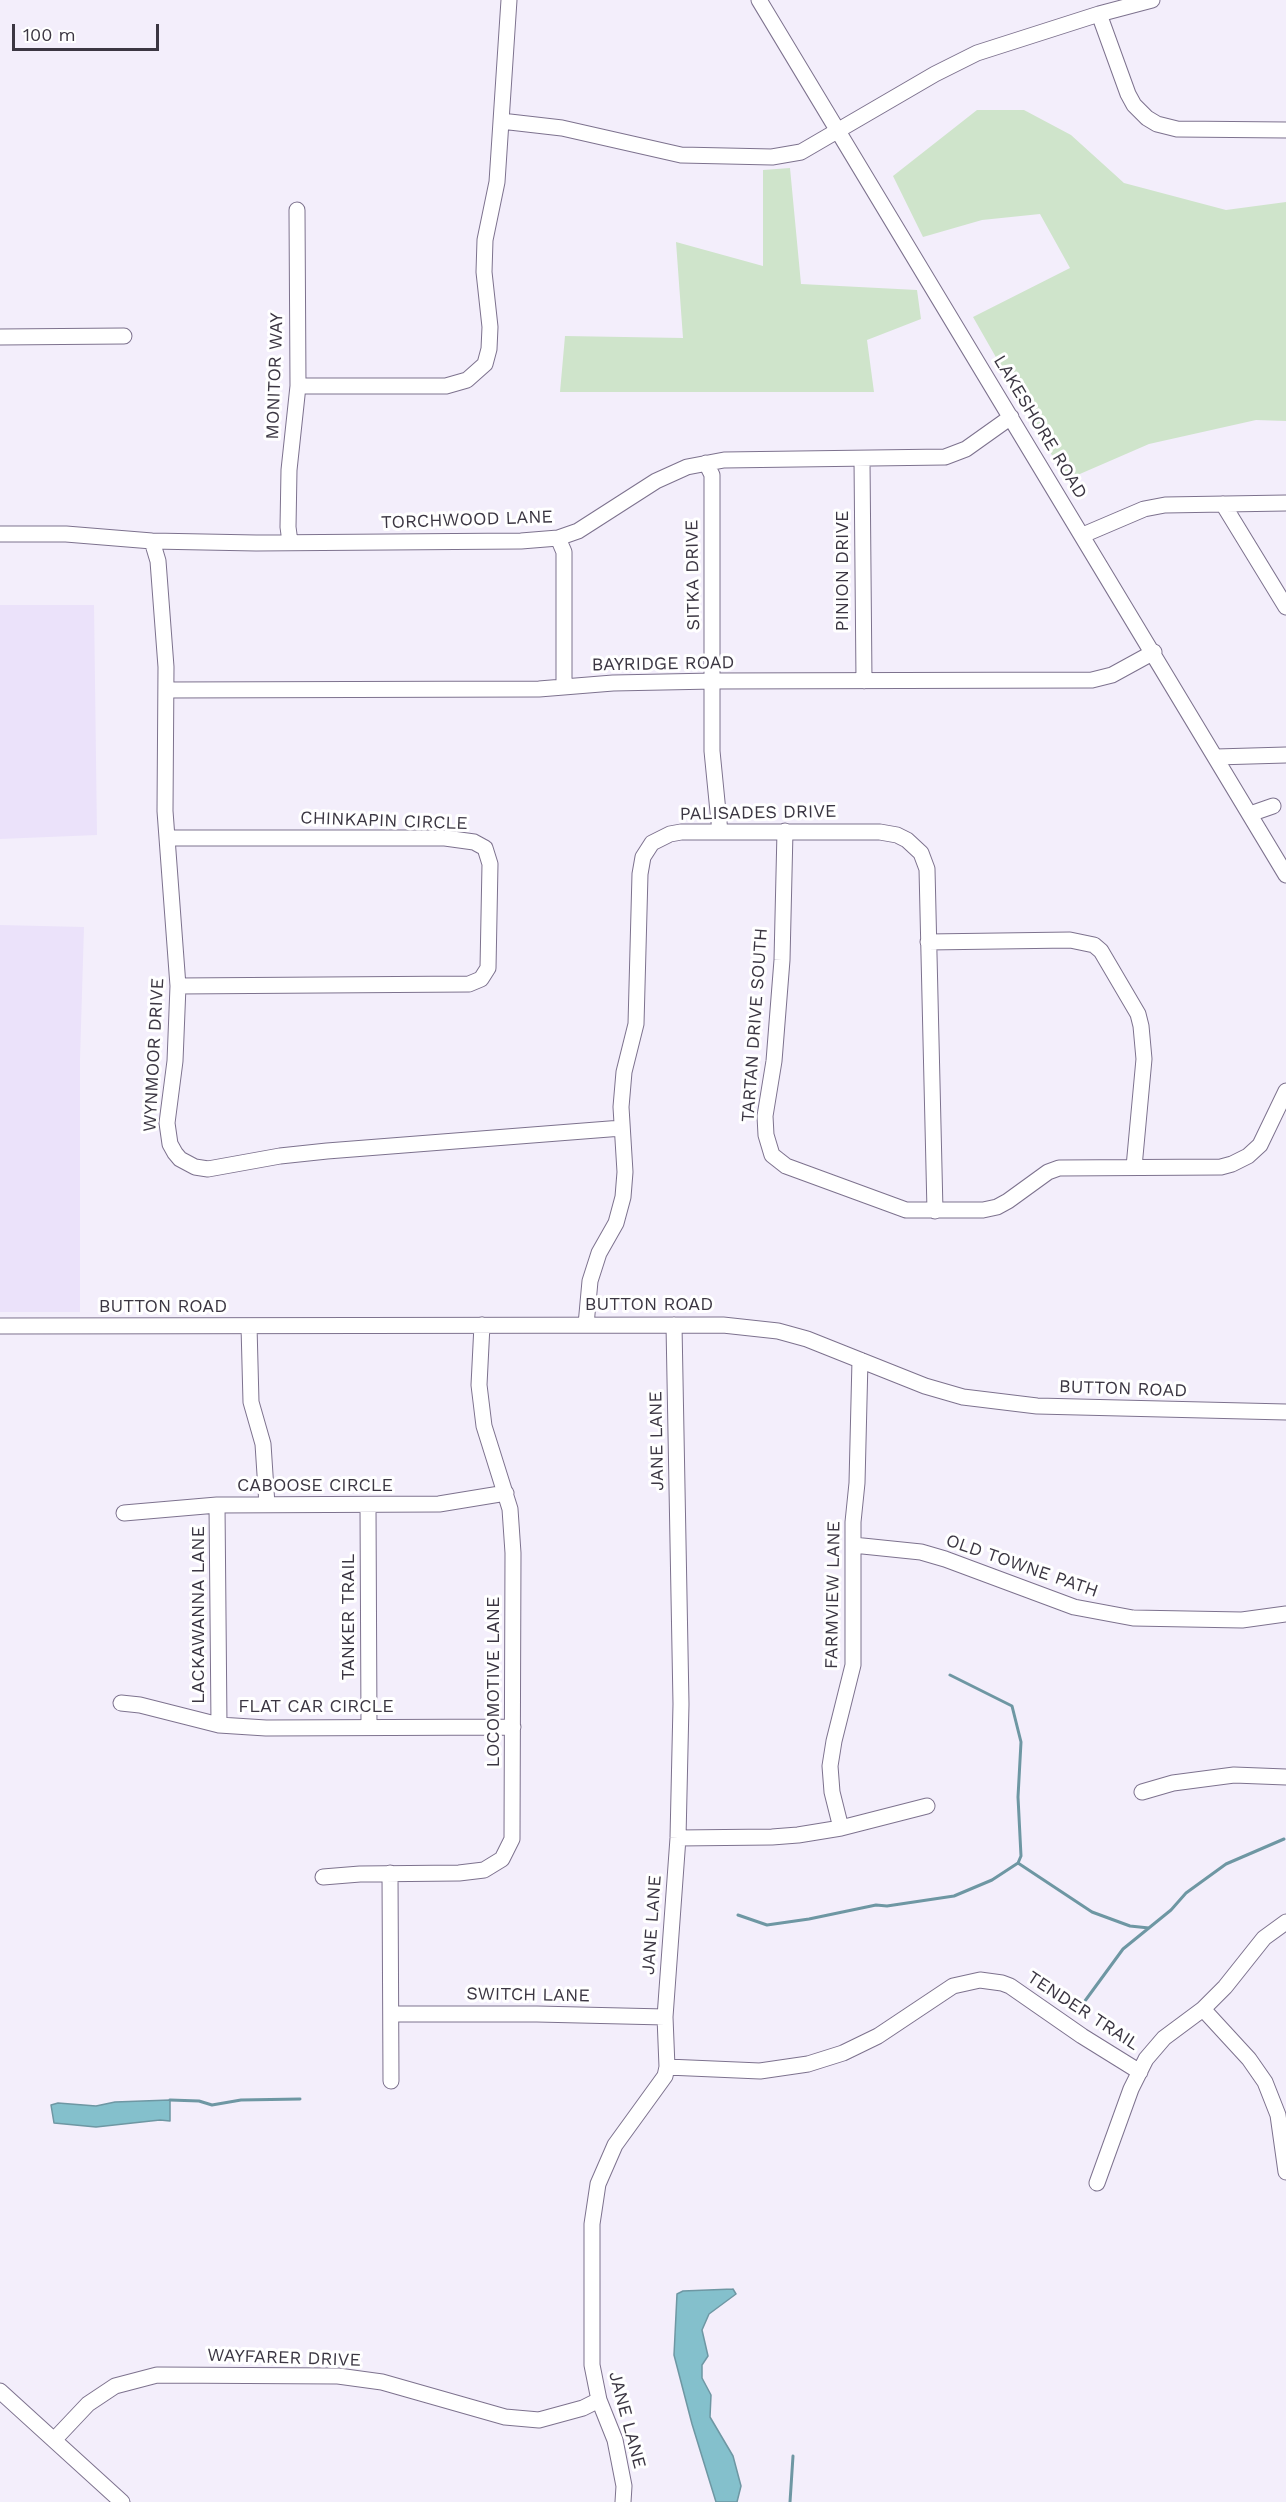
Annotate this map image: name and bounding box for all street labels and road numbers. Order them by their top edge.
street label: MONITOR WAY [262,312,288,440]
street label: LAKESHORE ROAD [989,351,1091,503]
street label: TORCHWOOD LANE [381,506,553,534]
street label: PINION DRIVE [832,510,854,632]
street label: SITKA DRIVE [681,519,705,631]
street label: BAYRIDGE ROAD [591,652,735,676]
street label: PALISADES DRIVE [679,801,837,825]
street label: CHINKAPIN CIRCLE [300,807,468,835]
street label: TARTAN DRIVE SOUTH [737,927,773,1123]
street label: WYNMOOR DRIVE [139,977,169,1133]
street label: BUTTON ROAD [585,1294,713,1316]
street label: BUTTON ROAD [99,1296,227,1318]
street label: BUTTON ROAD [1058,1376,1188,1402]
street label: JANE LANE [645,1391,669,1491]
street label: CABOOSE CIRCLE [237,1475,393,1497]
street label: FARMVIEW LANE [821,1521,845,1669]
street label: LACKAWANNA LANE [188,1526,210,1704]
street label: OLD TOWNE PATH [943,1530,1101,1602]
street label: TANKER TRAIL [338,1554,360,1680]
street label: LOCOMOTIVE LANE [483,1597,505,1767]
street label: FLAT CAR CIRCLE [238,1696,394,1718]
street label: JANE LANE [638,1874,666,1976]
street label: TENDER TRAIL [1023,1967,1143,2055]
street label: SWITCH LANE [466,1983,590,2007]
street label: WAYFARER DRIVE [207,2345,361,2371]
street label: JANE LANE [604,2369,650,2471]

